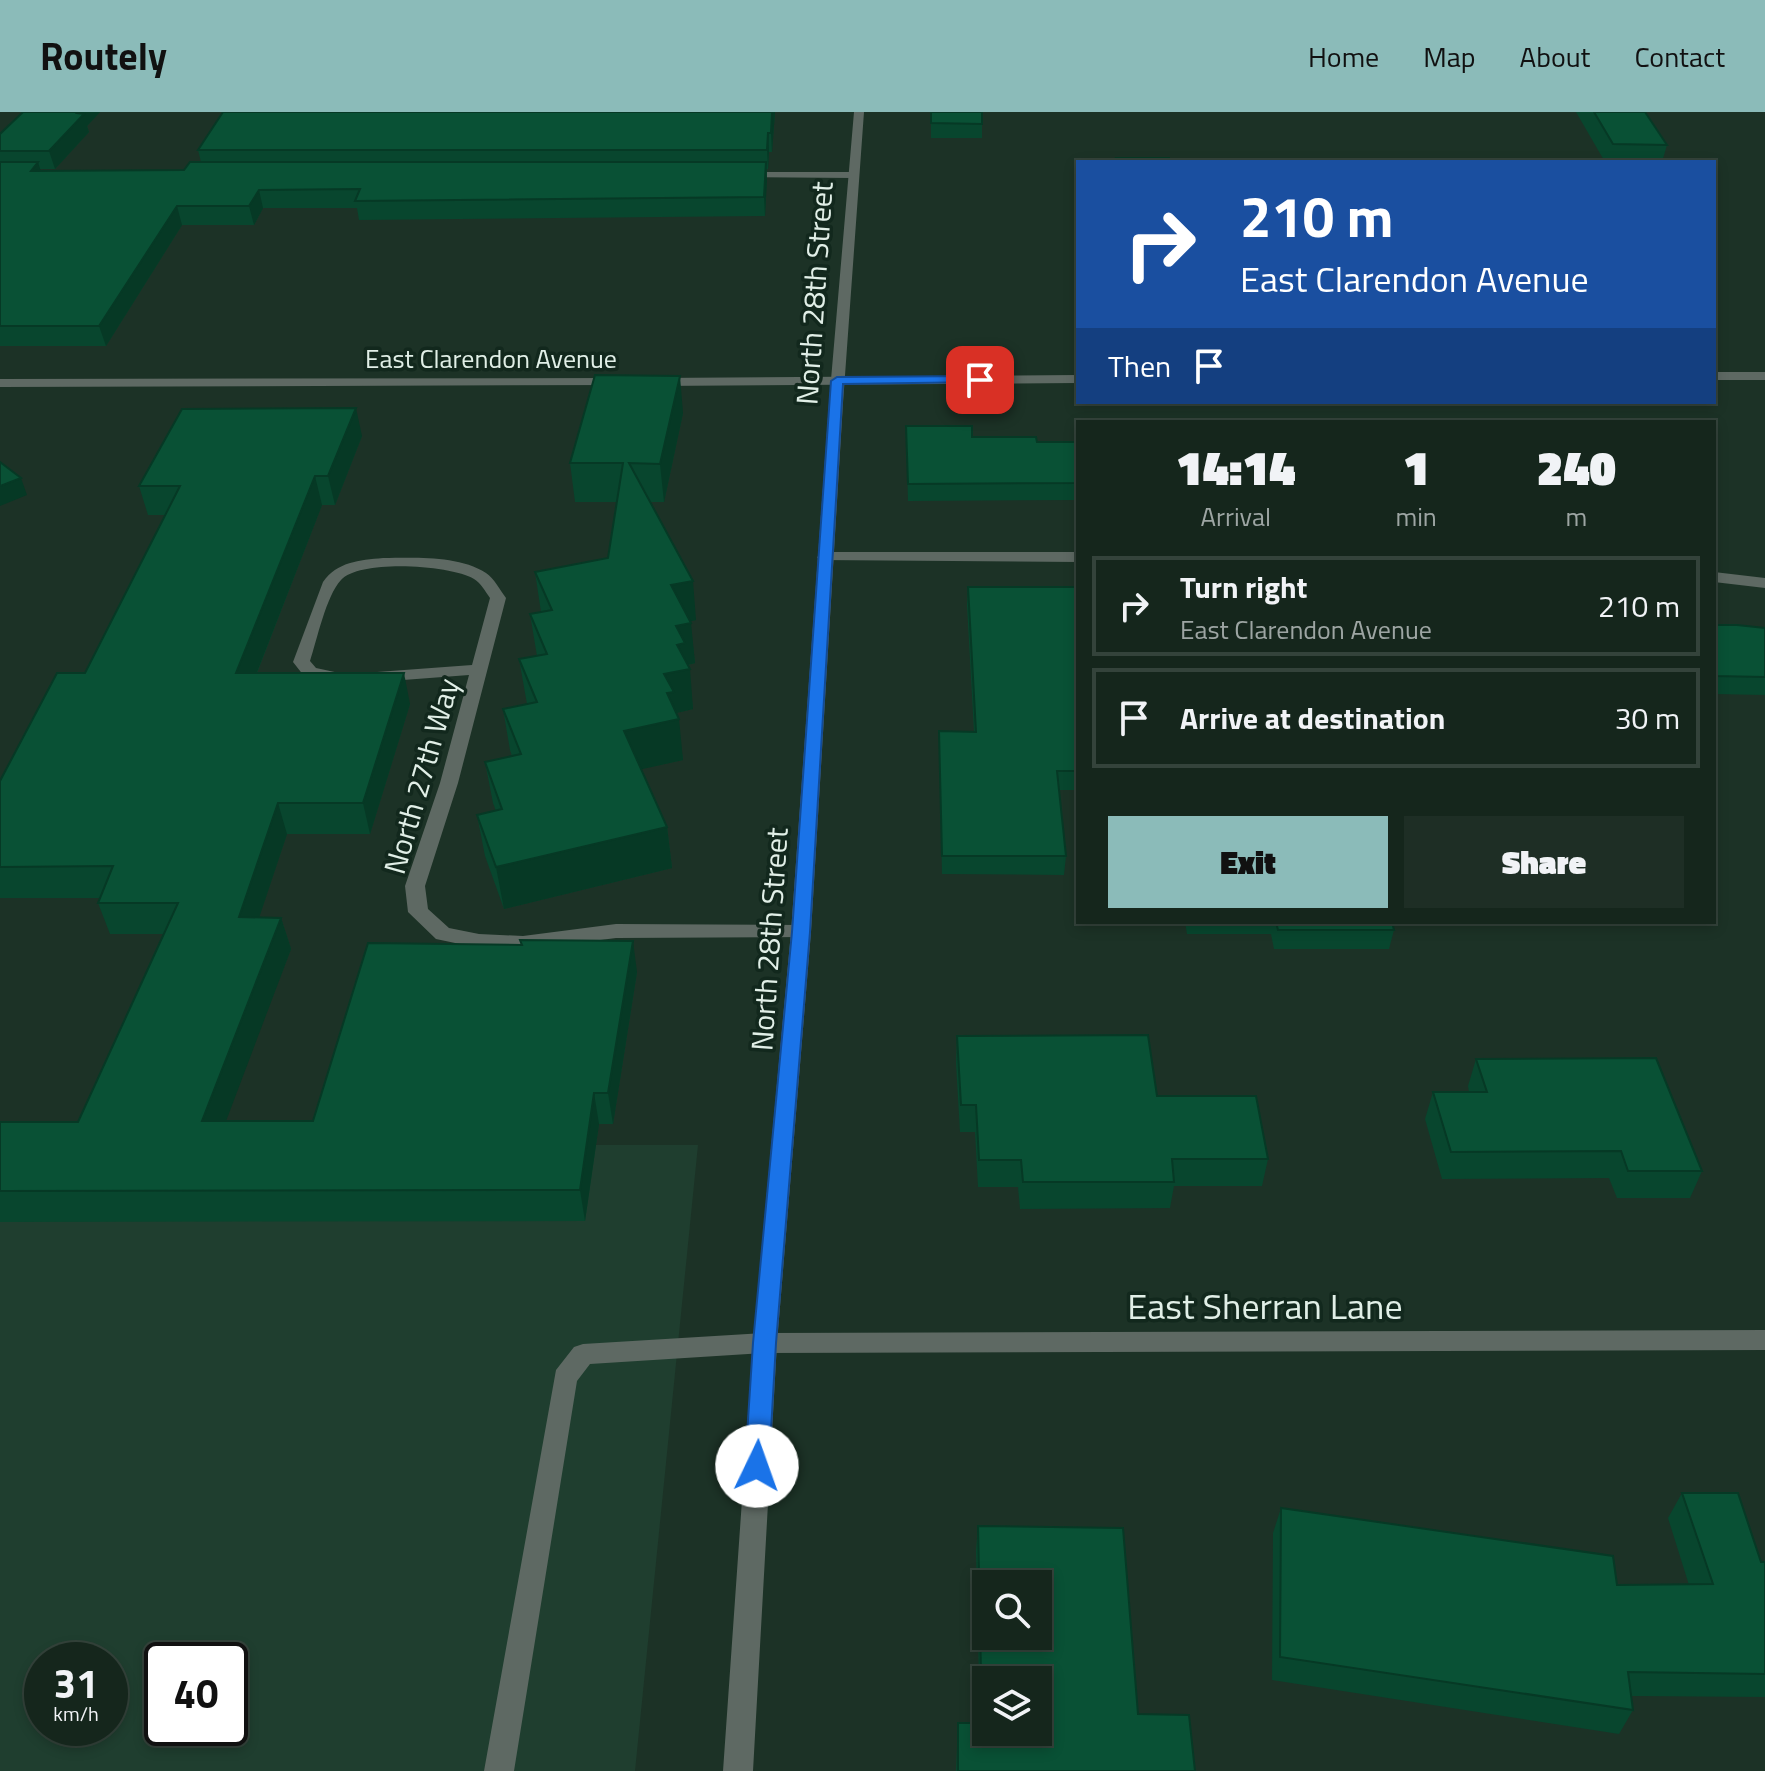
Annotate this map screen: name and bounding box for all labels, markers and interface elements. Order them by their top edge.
text: Routely [40,27,167,85]
text: Home [1308,35,1379,78]
text: Map [1423,35,1476,78]
text: About [1520,35,1590,78]
text: Contact [1634,35,1725,78]
text: 210 m [1240,174,1393,259]
street label: North 28th Street [783,179,845,406]
icon: right [1108,192,1212,296]
text: East Clarendon Avenue [1240,251,1589,306]
street label: East Clarendon Avenue [365,339,617,378]
text: Then [1108,343,1171,389]
icon: arrive [1187,344,1231,388]
pin [946,346,1014,414]
icon: arrive [958,358,1002,402]
text: 14:14 [1176,431,1295,504]
text: 1 [1403,431,1429,504]
text: 240 [1537,431,1616,504]
text: Arrival [1200,497,1271,536]
text: min [1395,497,1437,536]
text: m [1566,497,1587,536]
text: Turn right [1180,564,1308,610]
text: 210 m [1598,583,1680,629]
icon: right [1112,584,1156,628]
text: East Clarendon Avenue [1180,610,1432,649]
street label: North 27th Way [371,673,471,879]
text: Arrive at destination [1180,695,1445,741]
text: 30 m [1615,695,1680,741]
icon: arrive [1112,696,1156,740]
button: Exit [1108,816,1388,908]
button: Share [1404,816,1684,908]
street label: North 28th Street [738,825,800,1052]
street label: East Sherran Lane [1127,1278,1403,1333]
position arrow [715,1424,799,1508]
map controls [972,1570,1052,1746]
button: search [972,1570,1052,1650]
speed limit sign: 40 [144,1642,248,1746]
text: 31 [54,1653,98,1714]
button: layers [972,1666,1052,1746]
text: km/h [53,1698,99,1729]

